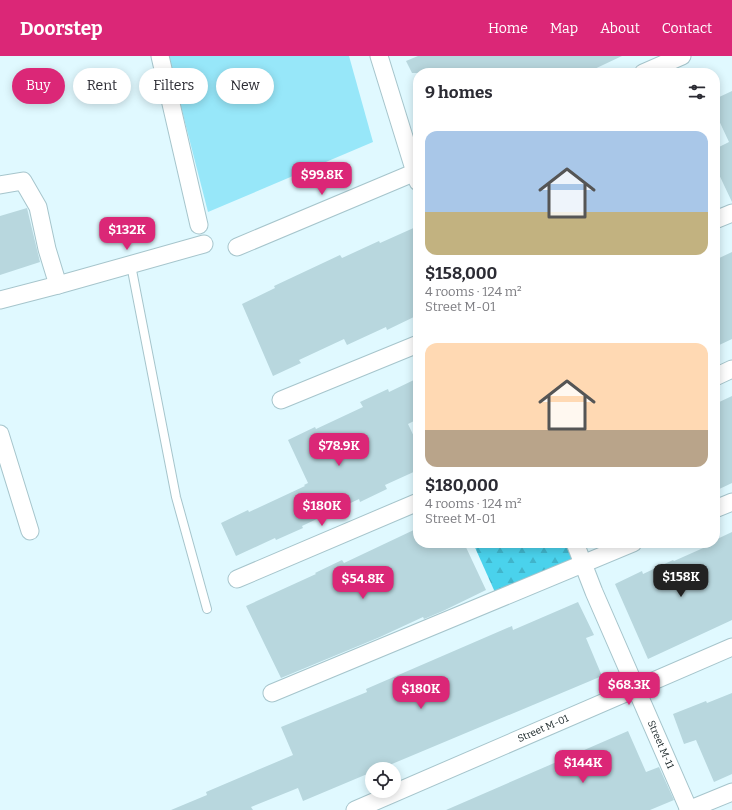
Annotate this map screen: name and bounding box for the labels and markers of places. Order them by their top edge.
pin: $99.8K [289,162,355,196]
pin: $132K [99,217,155,251]
pin: $78.9K [306,433,372,467]
pin: $180K [294,493,350,527]
pin: $158K [653,564,709,598]
pin: $54.8K [330,566,396,600]
pin: $68.3K [596,672,662,706]
pin: $180K [393,676,449,710]
pin: $144K [555,750,611,784]

